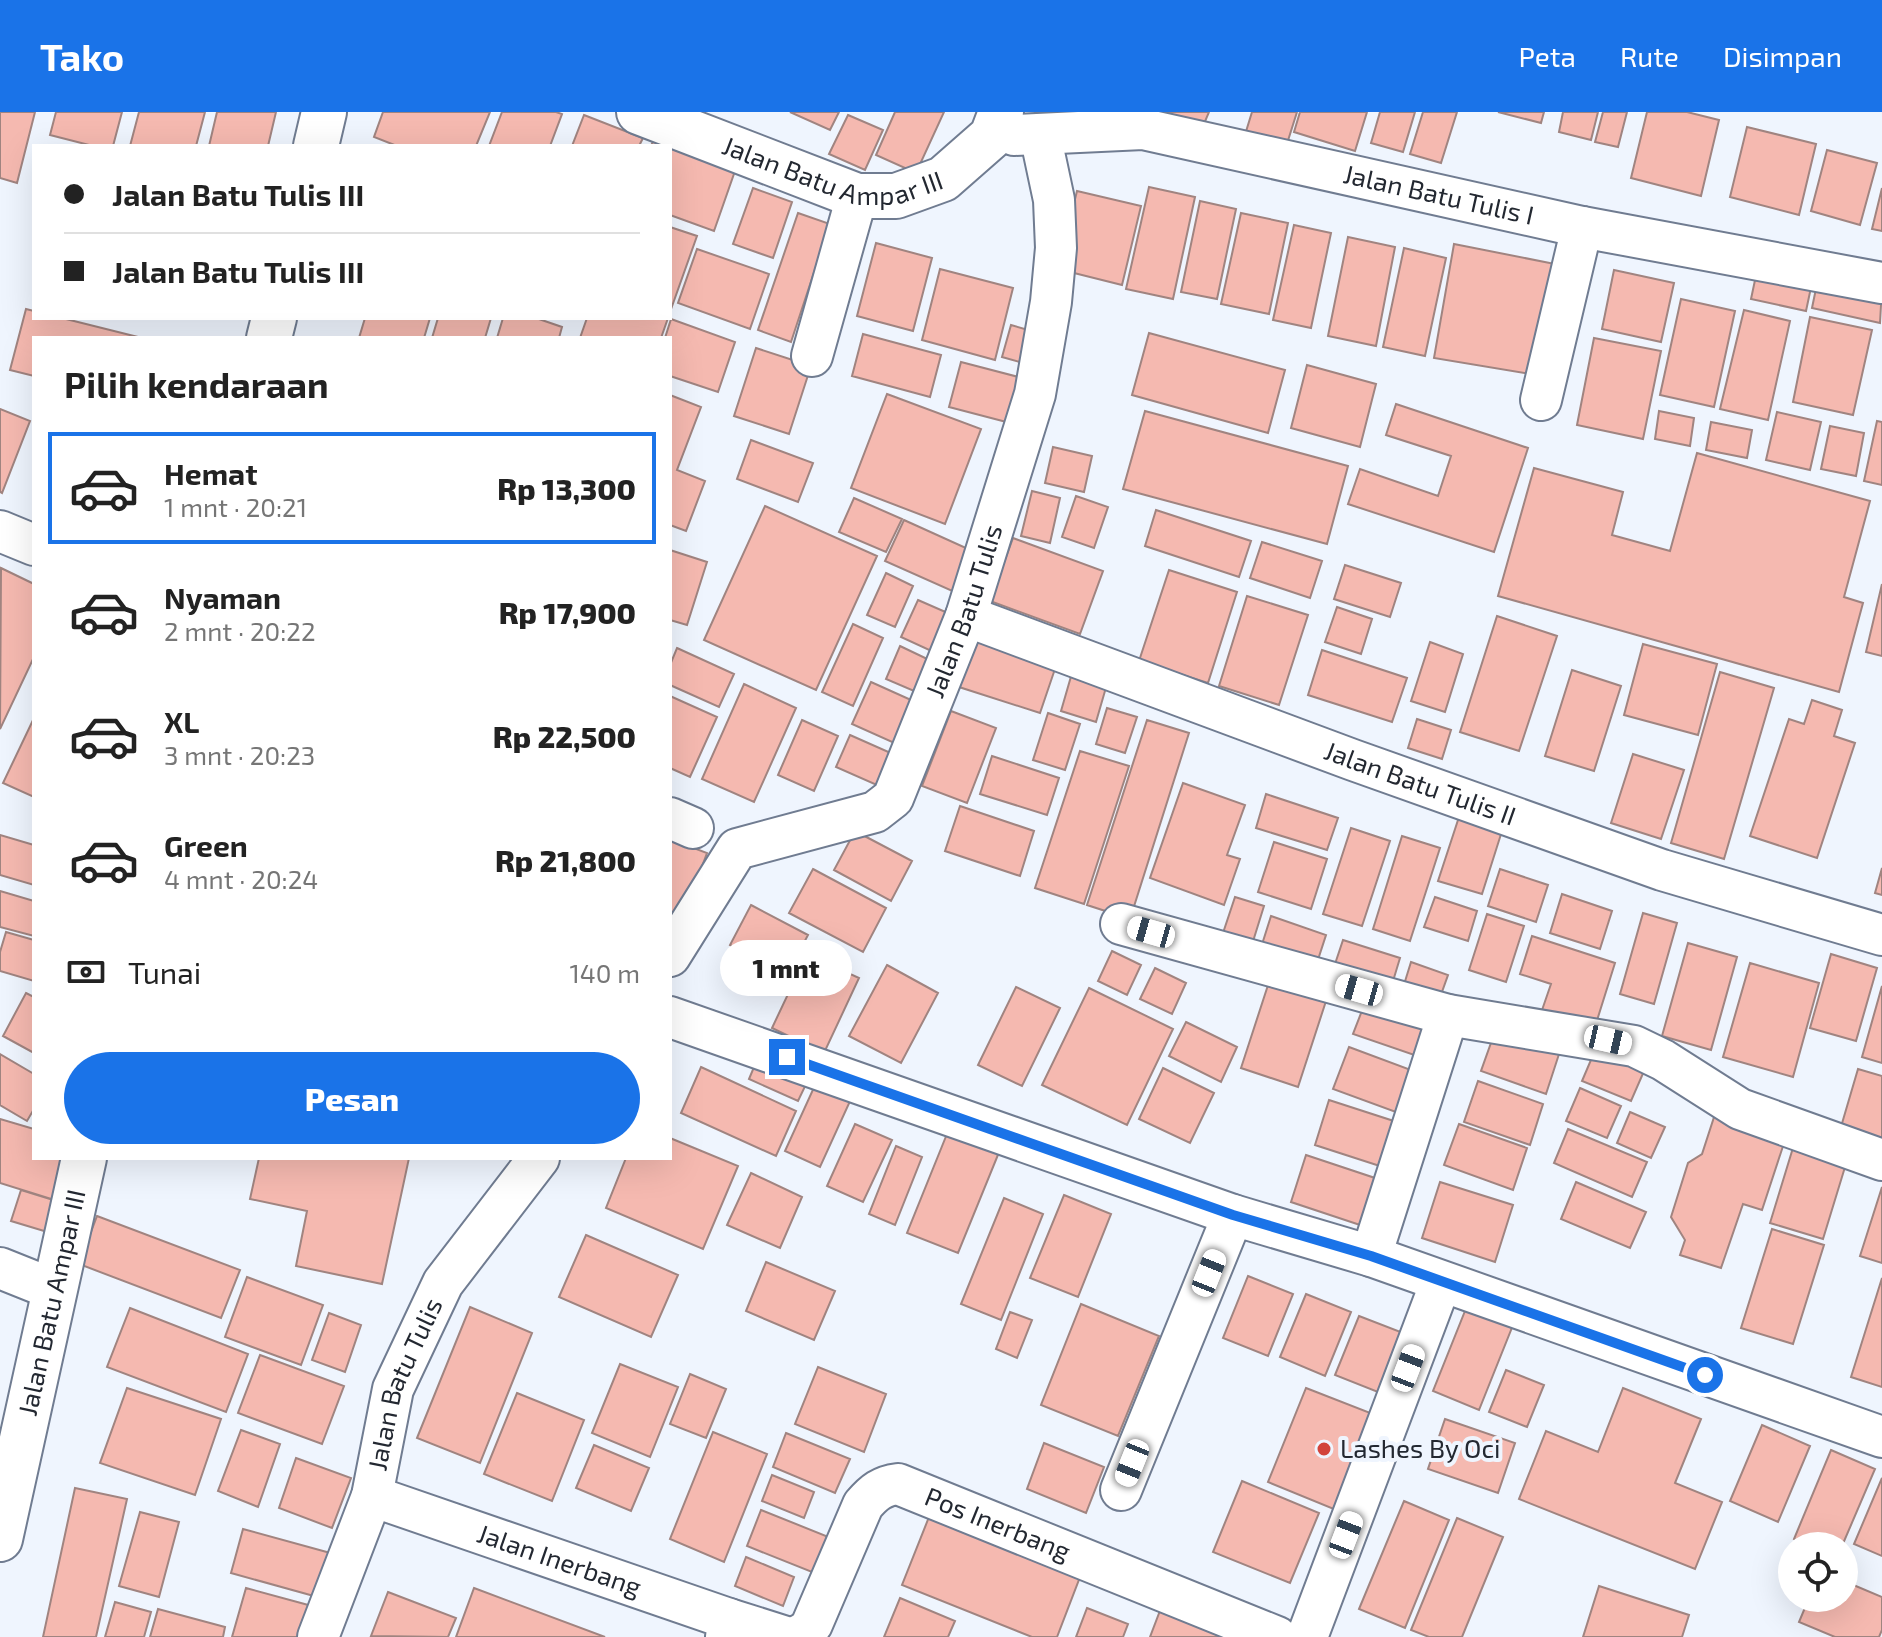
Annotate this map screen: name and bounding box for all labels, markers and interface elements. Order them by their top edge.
text: Tako [40,33,124,79]
text: Peta [1518,39,1576,73]
text: Rute [1620,39,1679,73]
text: Disimpan [1723,39,1842,73]
street label: Jalan Batu Ampar III [718,129,947,210]
street label: Jalan Batu Tulis I [1341,157,1537,230]
text: Jalan Batu Tulis III [112,176,364,212]
text: Jalan Batu Tulis III [112,253,364,289]
text: Pilih kendaraan [64,362,329,405]
icon: car [68,452,140,524]
text: Hemat [164,455,257,491]
text: Rp 13,300 [497,470,636,506]
text: 1 mnt · 20:21 [164,491,307,522]
street label: Jalan Batu Tulis [918,521,1007,702]
icon: car [68,576,140,648]
text: Nyaman [164,579,281,615]
text: Rp 17,900 [499,594,636,630]
text: 2 mnt · 20:22 [164,615,316,646]
icon: car [68,700,140,772]
text: XL [164,703,199,739]
text: Rp 22,500 [493,718,636,754]
street label: Jalan Batu Tulis II [1321,734,1520,831]
text: 3 mnt · 20:23 [164,739,315,770]
icon: car [68,824,140,896]
text: Green [164,827,248,863]
text: Rp 21,800 [495,842,636,878]
text: 4 mnt · 20:24 [164,863,318,894]
car [1125,914,1177,950]
callout: 1 mnt [721,941,853,997]
icon: cash [64,950,108,994]
text: 1 mnt [752,952,820,983]
text: Tunai [128,954,201,990]
text: 140 m [569,957,640,988]
car [1333,972,1385,1008]
car [1582,1023,1634,1057]
route end [769,1039,805,1075]
button: Pesan [64,1052,640,1144]
street label: Jalan Batu Ampar III [11,1186,91,1418]
car [1189,1246,1229,1300]
street label: Jalan Batu Tulis [360,1292,448,1473]
car [1388,1341,1428,1395]
route start [1687,1357,1723,1393]
place label: Lashes By Oci [1340,1432,1501,1463]
car [1112,1436,1152,1490]
marker: Lashes By Oci [1315,1440,1333,1458]
street label: Pos Inerbang [921,1480,1075,1566]
car [1326,1508,1366,1562]
street label: Jalan Inerbang [474,1517,646,1602]
map controls [1778,1532,1858,1612]
button: locate [1778,1532,1858,1612]

